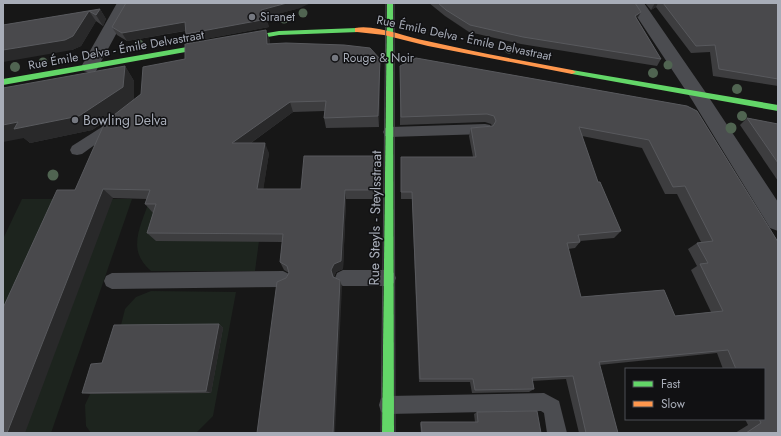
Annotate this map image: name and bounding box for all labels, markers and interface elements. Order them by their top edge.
place label: Siranet [260,8,295,26]
street label: Rue Émile Delva - Émile Delvastraat [375,11,553,65]
marker: Siranet [247,12,257,22]
street label: Rue Émile Delva - Émile Delvastraat [27,26,205,74]
place label: Rouge & Noir [343,49,415,67]
marker: Rouge & Noir [330,53,340,63]
place label: Bowling Delva [83,110,167,130]
marker: Bowling Delva [70,115,80,125]
street label: Rue Steyls - Steylsstraat [364,150,386,286]
legend [625,368,765,420]
text: Fast [661,375,680,393]
text: Slow [661,395,686,413]

